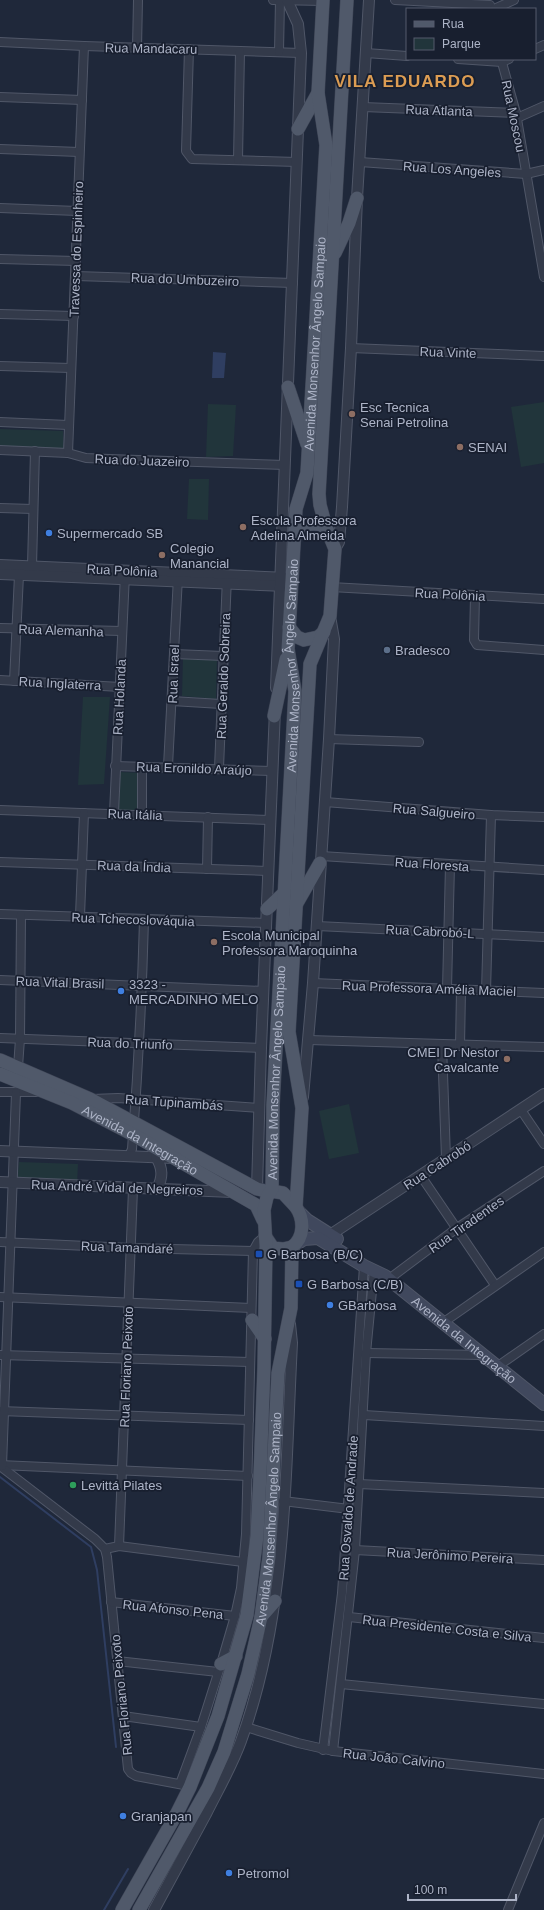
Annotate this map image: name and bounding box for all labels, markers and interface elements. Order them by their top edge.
legend [406,8,536,60]
text: Rua [442,17,464,31]
text: Parque [442,37,481,51]
street label: Rua Mandacaru [105,40,197,57]
district label: VILA EDUARDO [335,72,475,91]
street label: Rua Moscou [499,79,528,153]
street label: Rua Atlanta [405,102,474,119]
street label: Rua Los Angeles [402,159,502,180]
street label: Travessa do Espinheiro [67,181,86,317]
street label: Avenida Monsenhor Ângelo Sampaio [301,236,329,451]
street label: Rua do Umbuzeiro [131,270,239,289]
street label: Rua Vinte [419,344,477,361]
place label: Esc Tecnica Senai Petrolina [360,400,449,430]
marker: Esc Tecnica Senai Petrolina [347,409,357,419]
place label: SENAI [468,440,507,455]
marker: SENAI [455,442,465,452]
street label: Rua do Juazeiro [94,451,190,470]
place label: Escola Professora Adelina Almeida [251,513,357,543]
marker: Escola Professora Adelina Almeida [238,522,248,532]
place label: Supermercado SB [57,526,163,541]
marker: Supermercado SB [44,528,54,538]
place label: Colegio Manancial [170,541,229,571]
marker: Colegio Manancial [157,550,167,560]
street label: Avenida Monsenhor Ângelo Sampaio [280,558,303,773]
street label: Rua Polônia [86,561,158,580]
street label: Rua Polônia [414,585,486,604]
street label: Rua Geraldo Sobreira [214,612,233,739]
street label: Rua Alemanha [18,622,105,640]
place label: Bradesco [395,643,450,658]
street label: Rua Israel [165,644,182,704]
marker: Bradesco [382,645,392,655]
street label: Rua Holanda [110,658,129,735]
street label: Rua Inglaterra [18,674,102,693]
street label: Rua Eronildo Araújo [136,759,252,778]
street label: Rua Salgueiro [392,800,476,823]
street label: Rua Itália [107,806,163,823]
street label: Rua Floresta [394,854,470,875]
street label: Rua da Índia [97,858,172,875]
street label: Rua Tchecoslováquia [71,910,196,929]
street label: Rua Cabrobó-L [385,922,475,941]
place label: Escola Municipal Professora Maroquinha [222,928,358,958]
marker: Escola Municipal Professora Maroquinha [209,937,219,947]
street label: Avenida Monsenhor Ângelo Sampaio [265,965,288,1180]
street label: Rua Vital Brasil [15,973,105,992]
place label: 3323 - MERCADINHO MELO [129,977,258,1007]
street label: Rua Professora Amélia Maciel [342,978,516,999]
marker: 3323 - MERCADINHO MELO [116,986,126,996]
street label: Rua do Triunfo [87,1035,173,1052]
place label: CMEI Dr Nestor Cavalcante [407,1045,500,1075]
marker: CMEI Dr Nestor Cavalcante [502,1054,512,1064]
street label: Rua Tupinambás [124,1092,224,1113]
street label: Avenida da Integração [79,1102,200,1178]
street label: Rua Cabrobó [401,1138,474,1193]
street label: Rua André Vidal de Negreiros [31,1177,204,1198]
street label: Rua Tiradentes [426,1193,507,1256]
street label: Rua Tamandaré [81,1238,173,1257]
place label: G Barbosa (B/C) [267,1247,363,1262]
marker: G Barbosa (B/C) [254,1249,264,1259]
place label: G Barbosa (C/B) [307,1277,403,1292]
marker: G Barbosa (C/B) [294,1279,304,1289]
street label: Avenida da Integração [409,1294,519,1387]
place label: GBarbosa [338,1298,397,1313]
marker: GBarbosa [325,1300,335,1310]
street label: Rua Floriano Peixoto [117,1306,136,1428]
street label: Avenida Monsenhor Ângelo Sampaio [252,1412,284,1627]
street label: Rua Osvaldo de Andrade [336,1435,361,1581]
place label: Levittá Pilates [81,1478,162,1493]
marker: Levittá Pilates [68,1480,78,1490]
street label: Rua Jerônimo Pereira [386,1545,514,1566]
street label: Rua Afonso Pena [122,1597,225,1622]
street label: Rua Presidente Costa e Silva [362,1612,533,1645]
street label: Rua Floriano Peixoto [108,1634,135,1756]
street label: Rua João Calvino [342,1746,446,1771]
place label: Granjapan [131,1809,192,1824]
marker: Granjapan [118,1811,128,1821]
place label: Petromol [237,1866,289,1881]
marker: Petromol [224,1868,234,1878]
scale bar [408,1876,516,1902]
text: 100 m [414,1883,447,1897]

